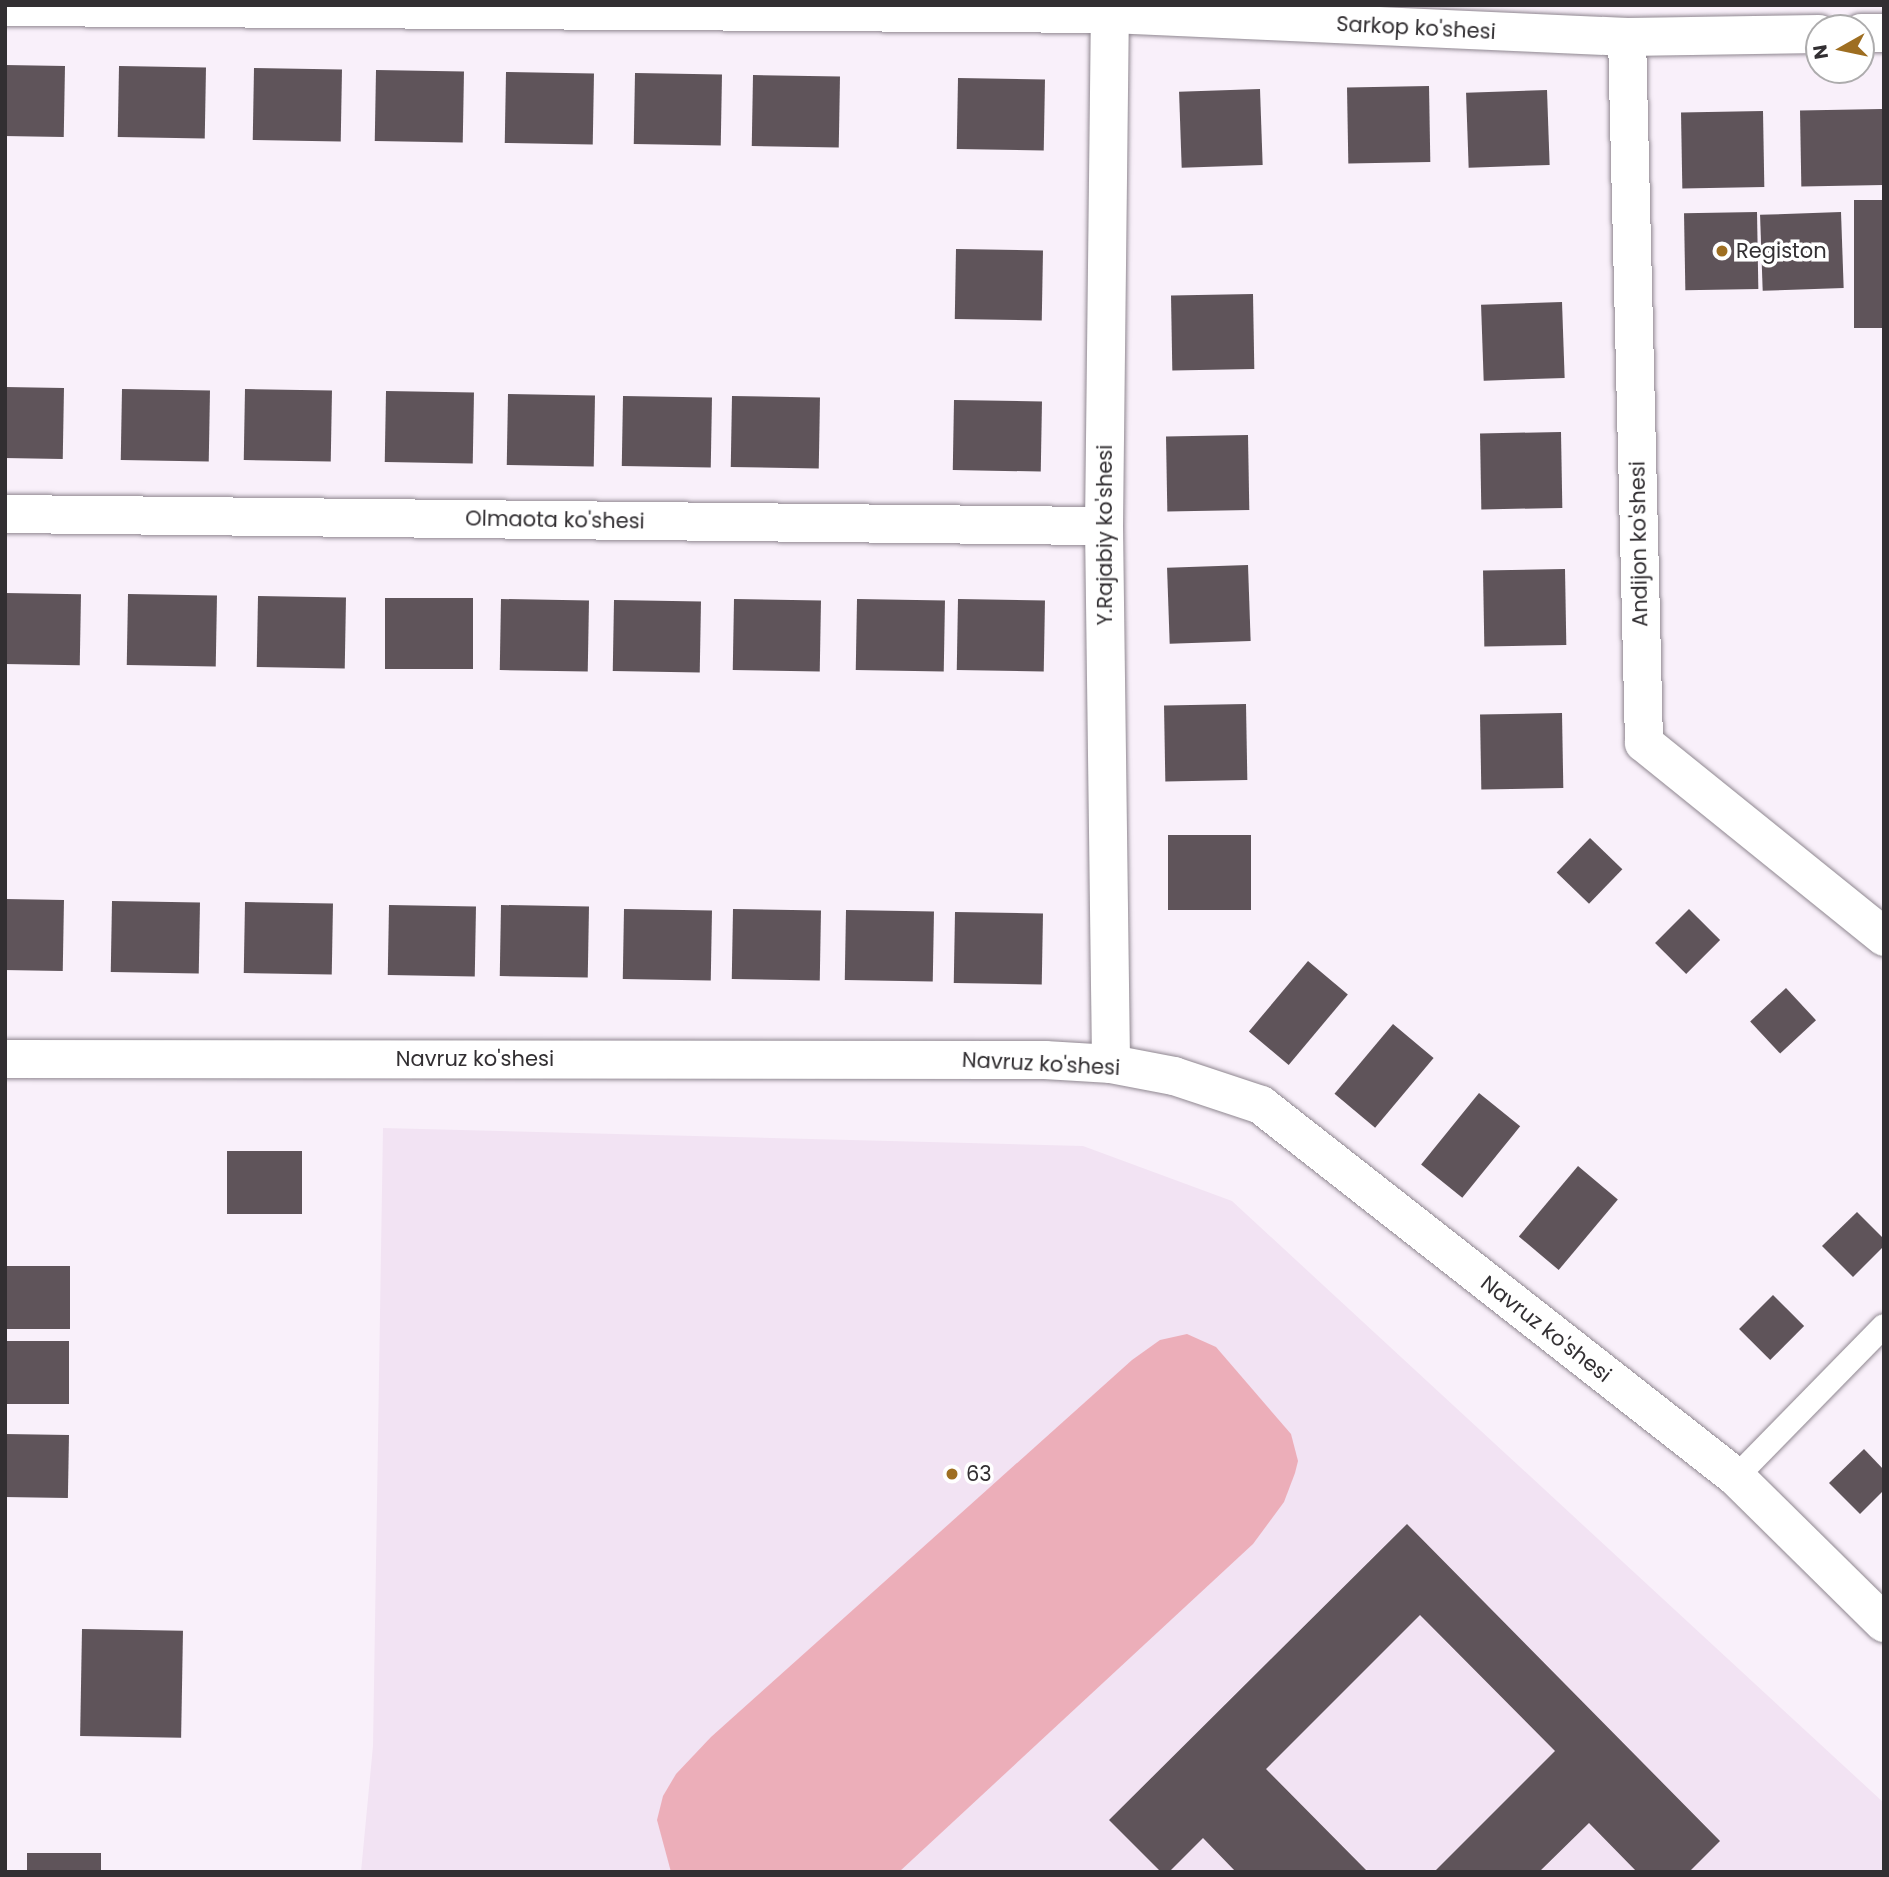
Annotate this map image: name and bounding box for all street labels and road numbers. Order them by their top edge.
street label: Sarkop ko'shesi [1336,11,1496,45]
street label: Y.Rajabiy ko'shesi [1092,445,1118,625]
street label: Andijon ko'shesi [1625,461,1653,627]
street label: Olmaota ko'shesi [465,506,645,534]
street label: Navruz ko'shesi [396,1046,554,1072]
street label: Navruz ko'shesi [961,1047,1121,1081]
street label: Navruz ko'shesi [1476,1270,1616,1388]

